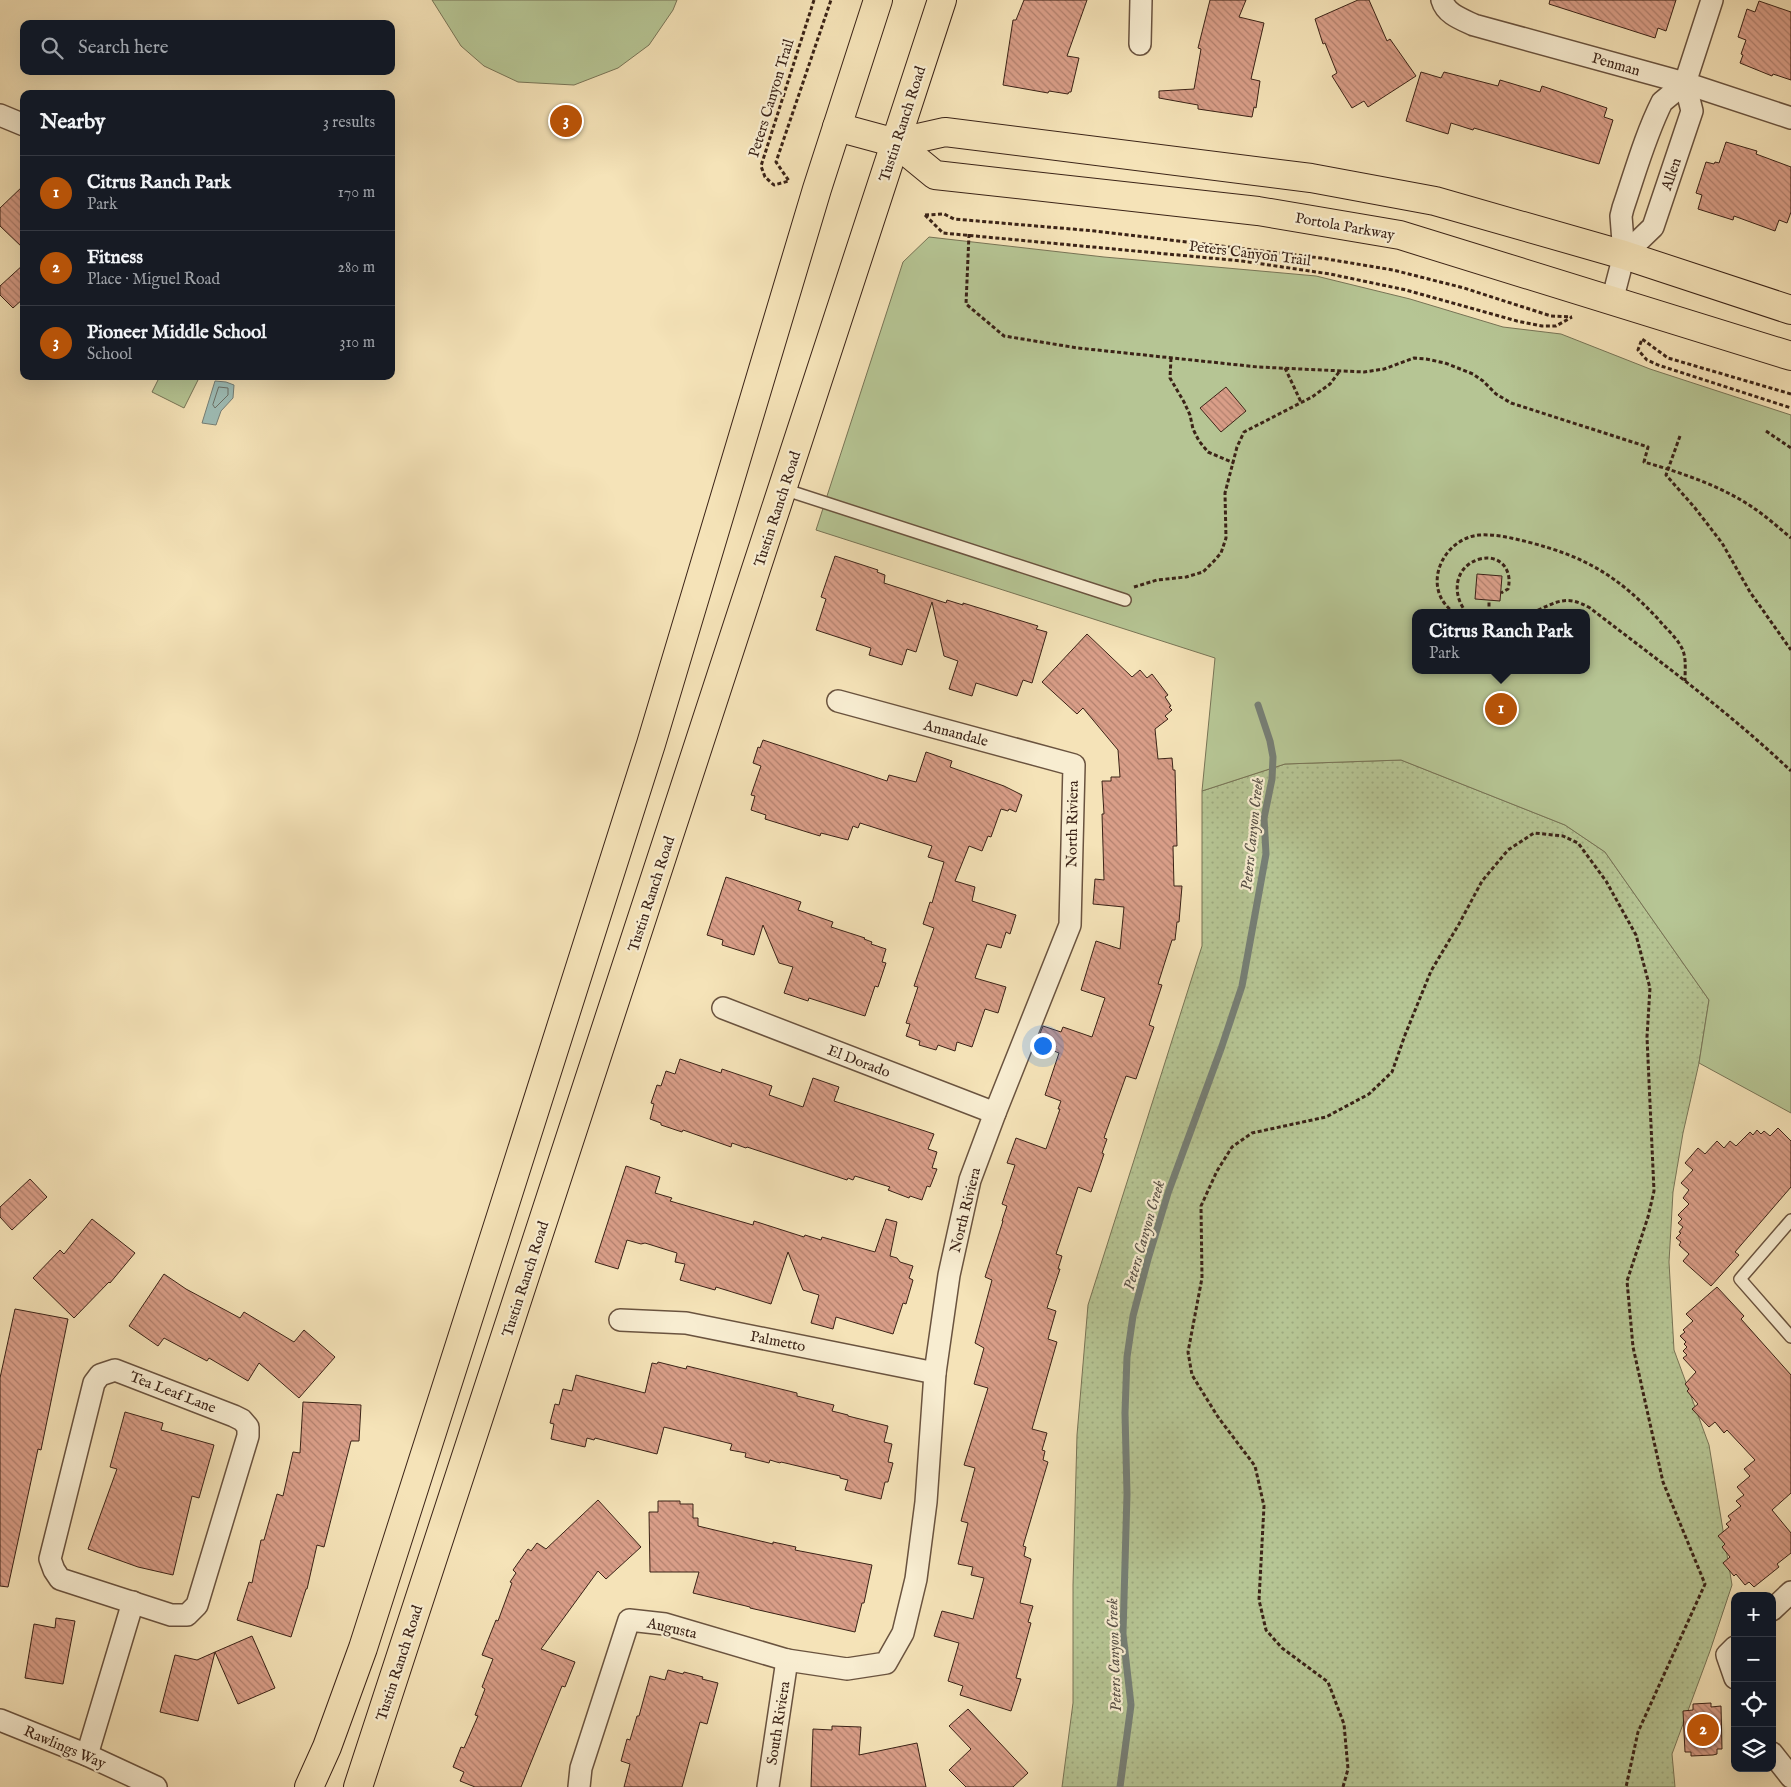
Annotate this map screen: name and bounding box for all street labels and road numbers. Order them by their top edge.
street label: Peters Canyon Trail [744,36,799,160]
street label: Penman [1589,49,1642,80]
street label: Tustin Ranch Road [875,63,930,184]
street label: Allen [1657,155,1686,194]
street label: Portola Parkway [1294,208,1397,245]
street label: Peters Canyon Trail [1188,237,1313,271]
street label: Tustin Ranch Road [750,448,805,569]
street label: Annandale [921,716,990,751]
street label: North Riviera [1062,780,1083,868]
street label: Tustin Ranch Road [624,833,679,954]
street label: El Dorado [825,1041,893,1082]
street label: North Riviera [946,1165,985,1255]
street label: Tustin Ranch Road [498,1218,553,1339]
street label: Palmetto [749,1327,807,1356]
street label: Tea Leaf Lane [127,1367,219,1418]
street label: Tustin Ranch Road [372,1602,427,1723]
street label: Augusta [644,1613,699,1644]
street label: South Riviera [762,1679,795,1766]
street label: Rawlings Way [21,1722,109,1773]

